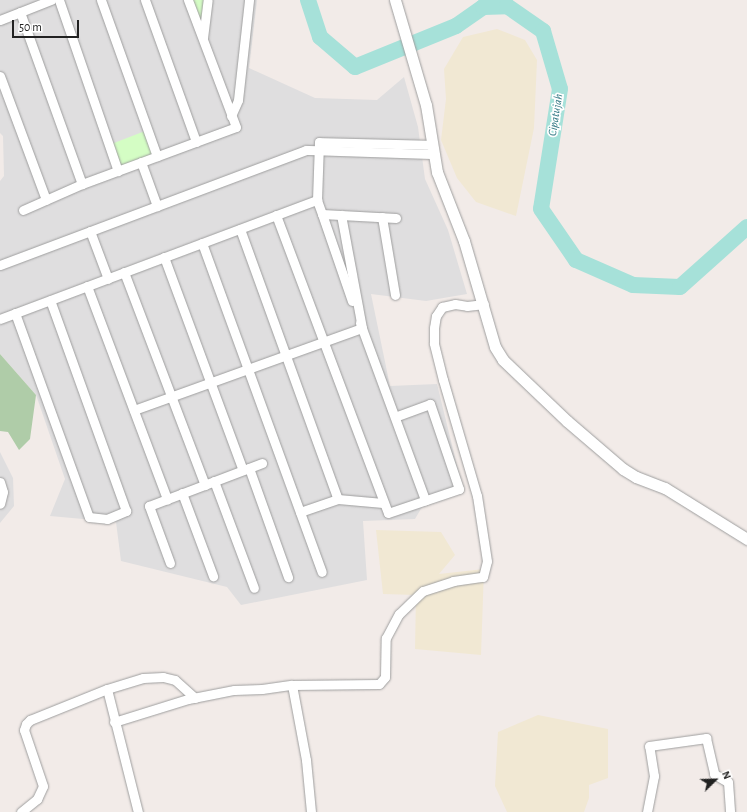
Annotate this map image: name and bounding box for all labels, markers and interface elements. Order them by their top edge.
scale bar [14,12,81,38]
text: 50 m [19,21,42,33]
water label: Cipatujah [546,93,566,137]
north arrow [695,760,735,800]
text: N [720,769,733,781]

